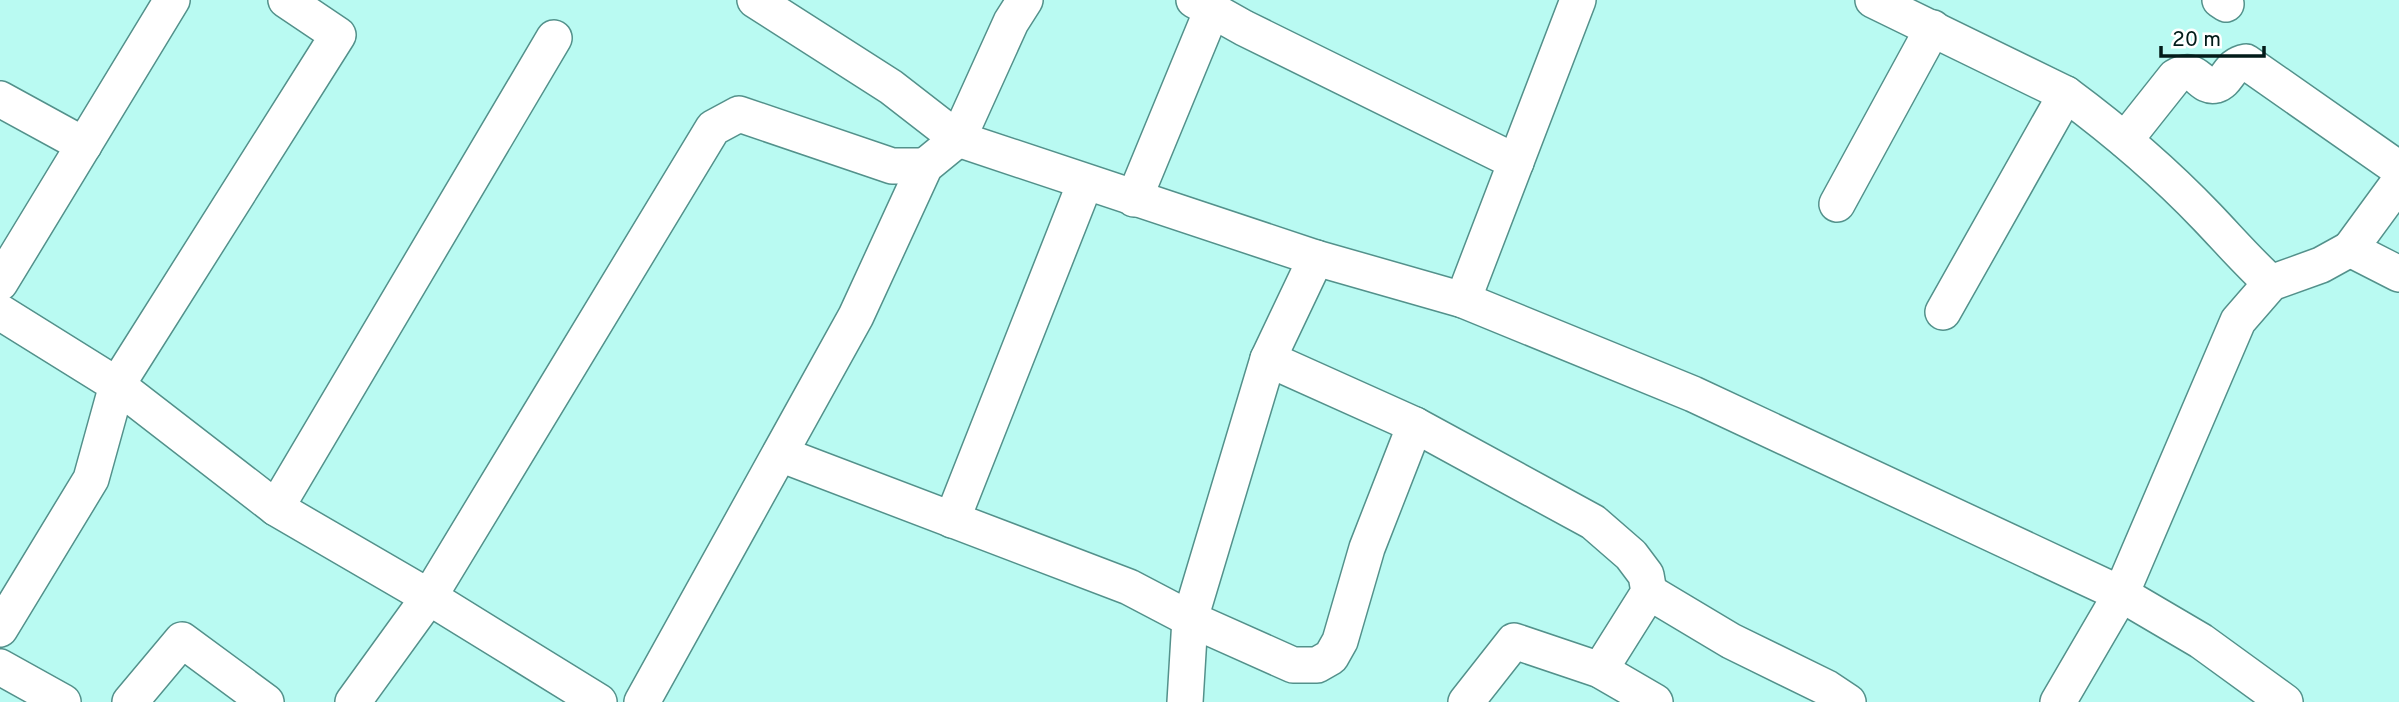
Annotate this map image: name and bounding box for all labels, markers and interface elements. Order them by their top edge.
scale bar [2161,14,2264,58]
text: 20 m [2172,27,2221,54]

